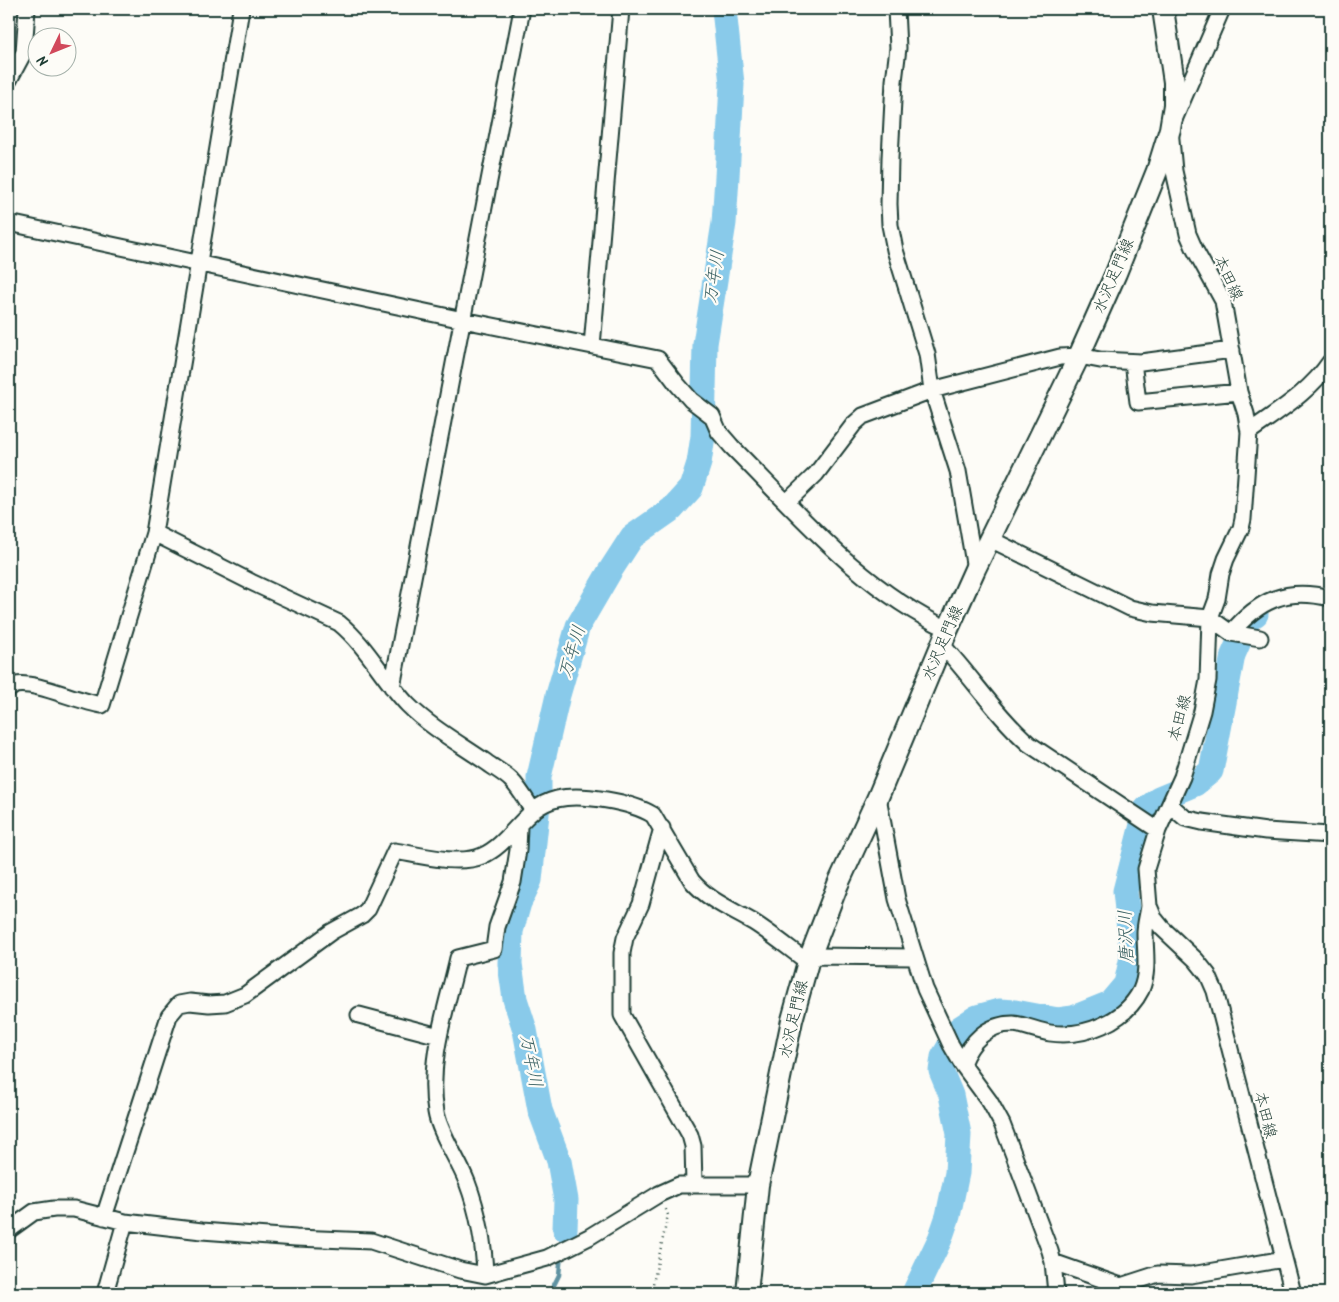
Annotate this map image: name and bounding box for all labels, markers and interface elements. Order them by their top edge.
north arrow [28,28,78,78]
text: N [32,49,54,71]
street label: 水沢足門線 [1087,234,1141,318]
water label: 万年川 [696,248,734,306]
street label: 本田線 [1207,251,1249,305]
street label: 水沢足門線 [916,601,970,685]
water label: 万年川 [551,622,595,682]
street label: 本田線 [1162,692,1198,744]
water label: 唐沢川 [1112,910,1142,964]
street label: 水沢足門線 [773,977,815,1061]
water label: 万年川 [511,1032,549,1090]
street label: 本田線 [1247,1089,1283,1141]

